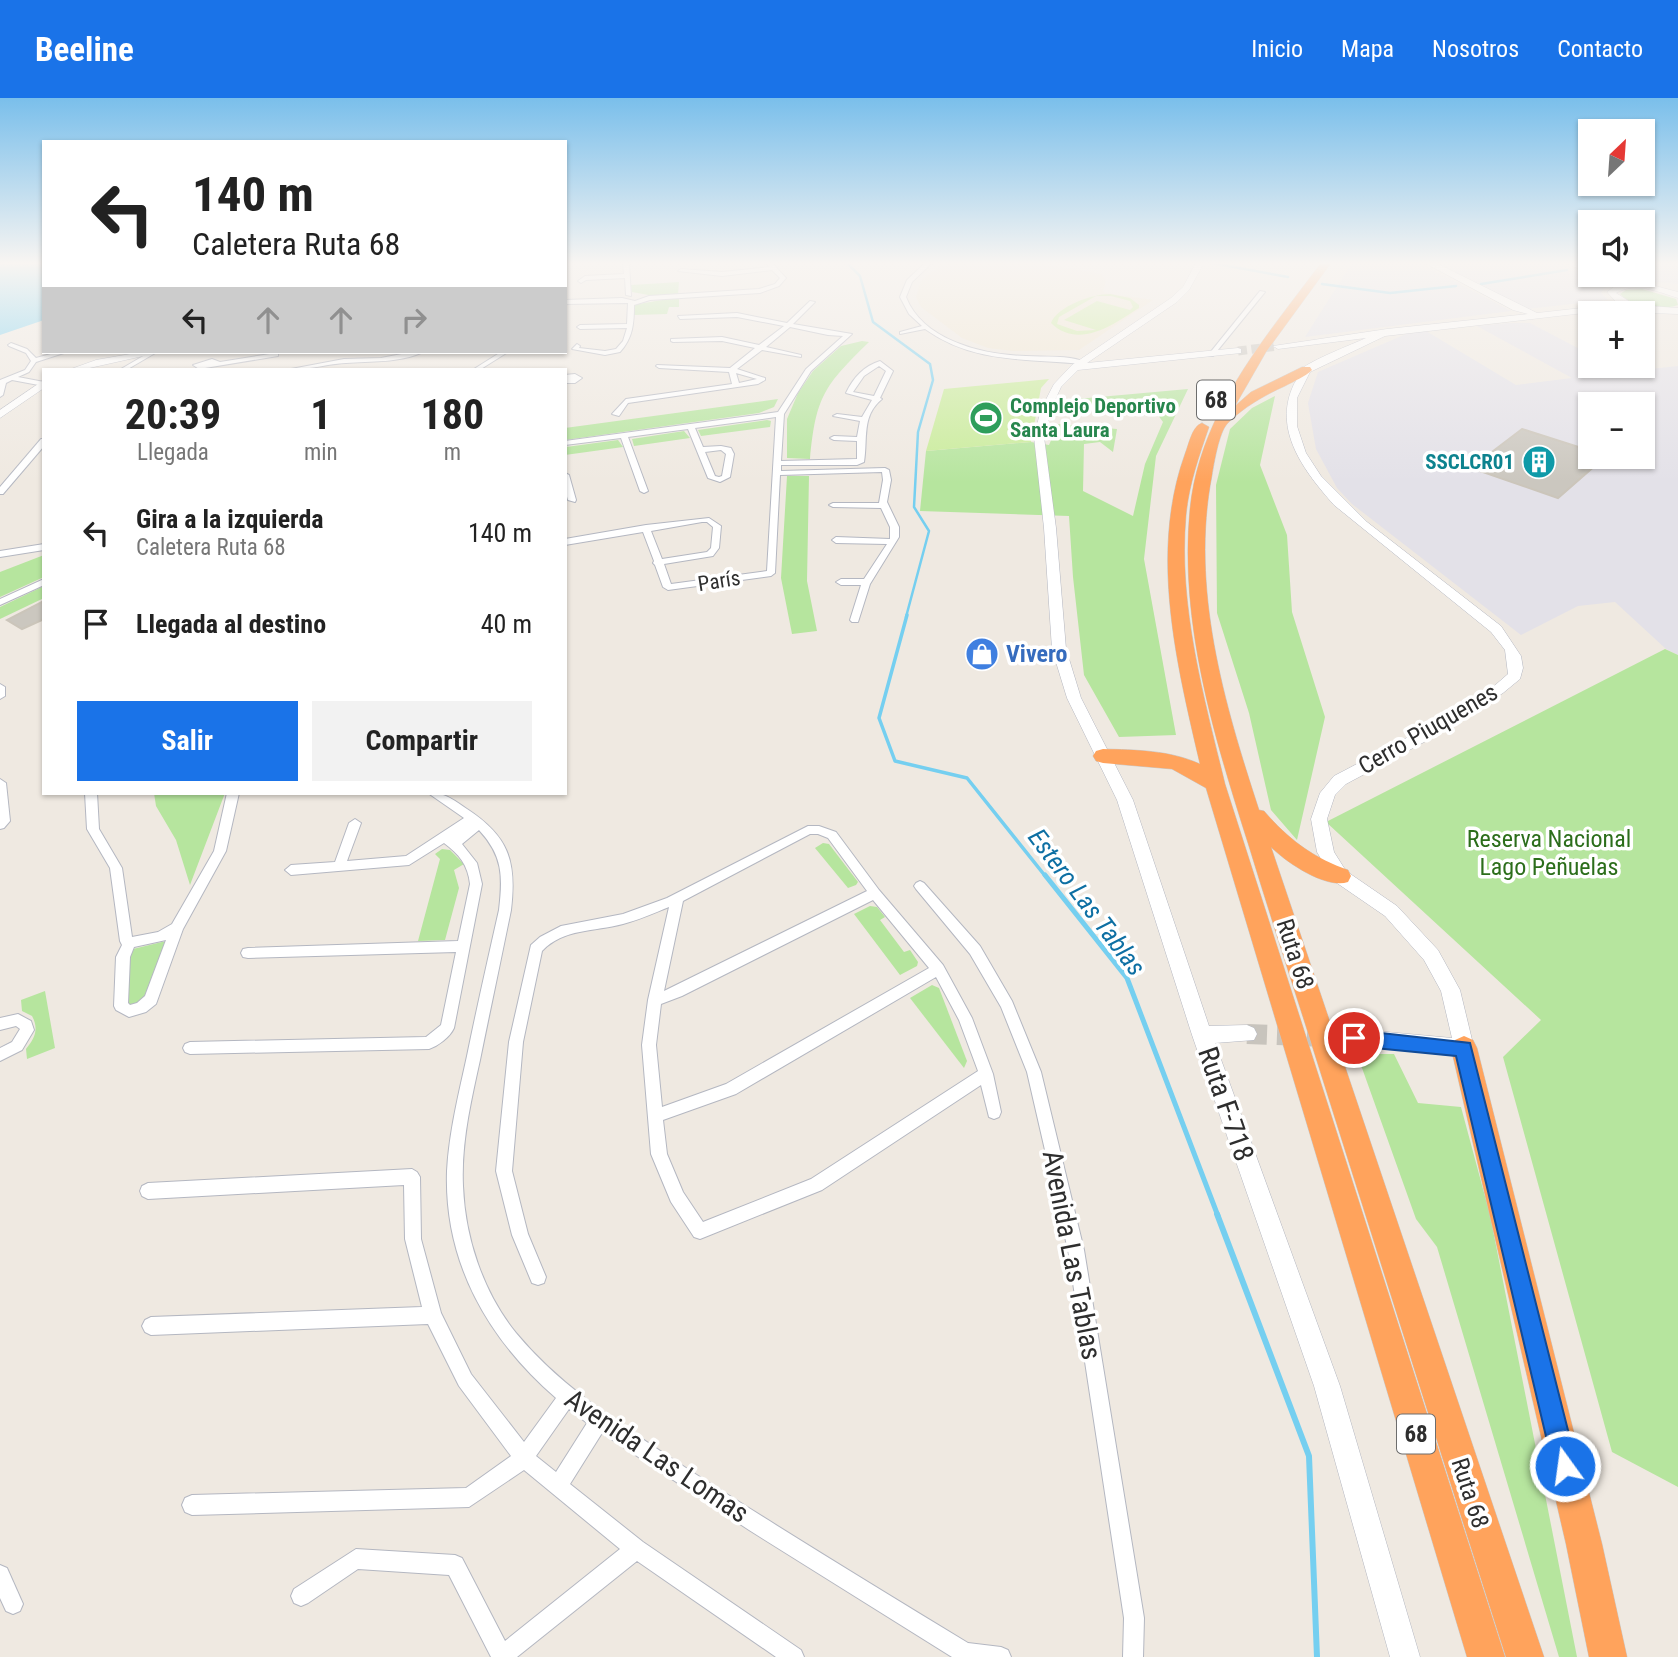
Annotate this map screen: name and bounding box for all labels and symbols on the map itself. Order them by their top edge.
north arrow [1578,119,1656,196]
road number: 68 [1197,380,1235,420]
place label: Complejo Deportivo Santa Laura [1010,394,1176,442]
sports icon: Complejo Deportivo Santa Laura [967,399,1005,437]
building icon: SSCLCR01 [1520,443,1558,481]
place label: SSCLCR01 [1425,450,1514,474]
street label: París [696,566,742,596]
shop icon: Vivero [963,635,1001,673]
place label: Vivero [1006,640,1068,668]
street label: Cerro Piuquenes [1353,678,1503,780]
water label: Estero Las Tablas [1022,823,1152,981]
park label: Reserva Nacional Lago Peñuelas [1467,825,1631,881]
street label: Ruta 68 [1271,915,1319,993]
pin [1324,1008,1384,1068]
street label: Ruta F-718 [1191,1043,1261,1165]
street label: Avenida Las Tablas [1036,1148,1108,1362]
street label: Avenida Las Lomas [559,1382,755,1530]
road number: 68 [1397,1414,1435,1454]
position arrow [1528,1429,1602,1503]
street label: Ruta 68 [1446,1454,1494,1532]

